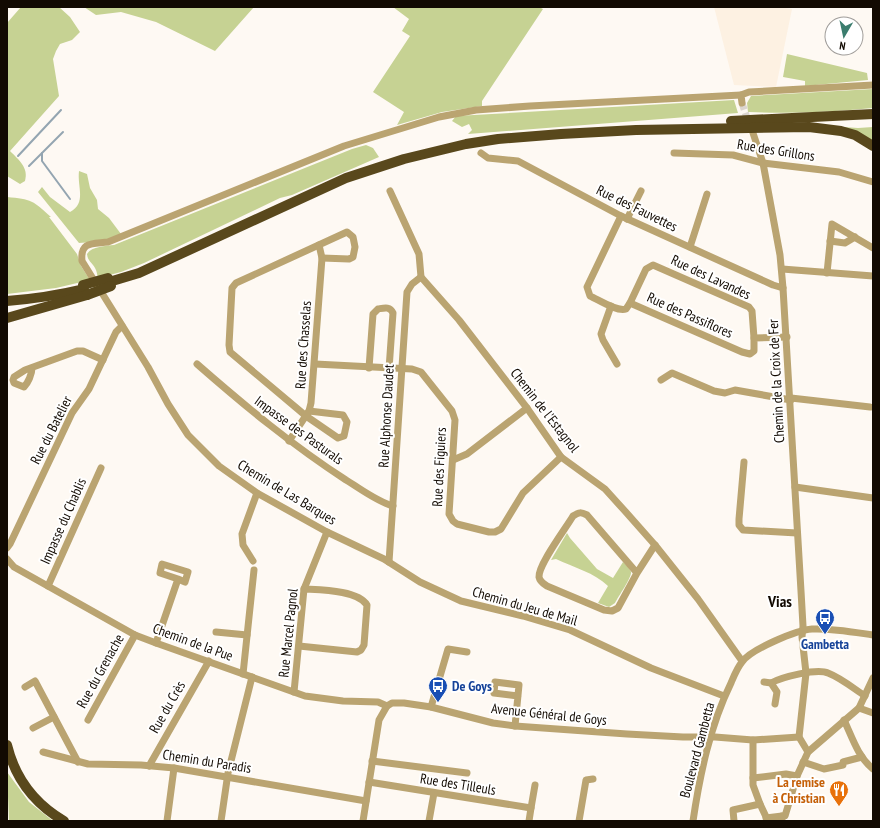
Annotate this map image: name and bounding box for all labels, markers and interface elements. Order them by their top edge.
north arrow [824,16,864,56]
text: N [838,38,846,53]
street label: Rue des Grillons [736,135,816,165]
street label: Rue des Fauvettes [594,181,681,235]
street label: Rue des Lavandes [668,251,754,303]
street label: Rue des Passiflores [644,288,736,342]
street label: Rue des Chasselas [291,300,315,390]
street label: Chemin de la Croix de Fer [764,318,788,443]
street label: Rue Alphonse Daudet [374,364,398,468]
street label: Chemin de l'Estagnol [507,364,584,456]
street label: Impasse des Pasturals [251,392,347,468]
street label: Rue du Batelier [26,393,76,467]
street label: Rue des Figuiers [428,427,450,507]
street label: Chemin de Las Barques [234,455,340,529]
street label: Impasse du Chablis [36,475,90,567]
street label: Chemin du Jeu de Mail [470,582,580,630]
street label: Rue Marcel Pagnol [274,587,302,679]
district label: Vias [767,591,792,611]
bus stop icon: Gambetta [814,607,836,635]
street label: Chemin de la Pue [150,619,236,665]
street label: Rue du Grenache [72,631,128,711]
place label: Gambetta [801,635,849,653]
bus stop icon: De Goys [427,675,449,703]
street label: Rue du Crès [145,677,189,736]
place label: De Goys [452,677,492,695]
street label: Avenue Général de Goys [490,699,608,729]
street label: Boulevard Gambetta [676,700,718,800]
street label: Chemin du Paradis [161,745,253,777]
street label: Rue des Tilleuls [419,769,497,799]
place label: La remise à Christian [772,773,825,807]
restaurant icon: La remise à Christian [828,779,850,807]

